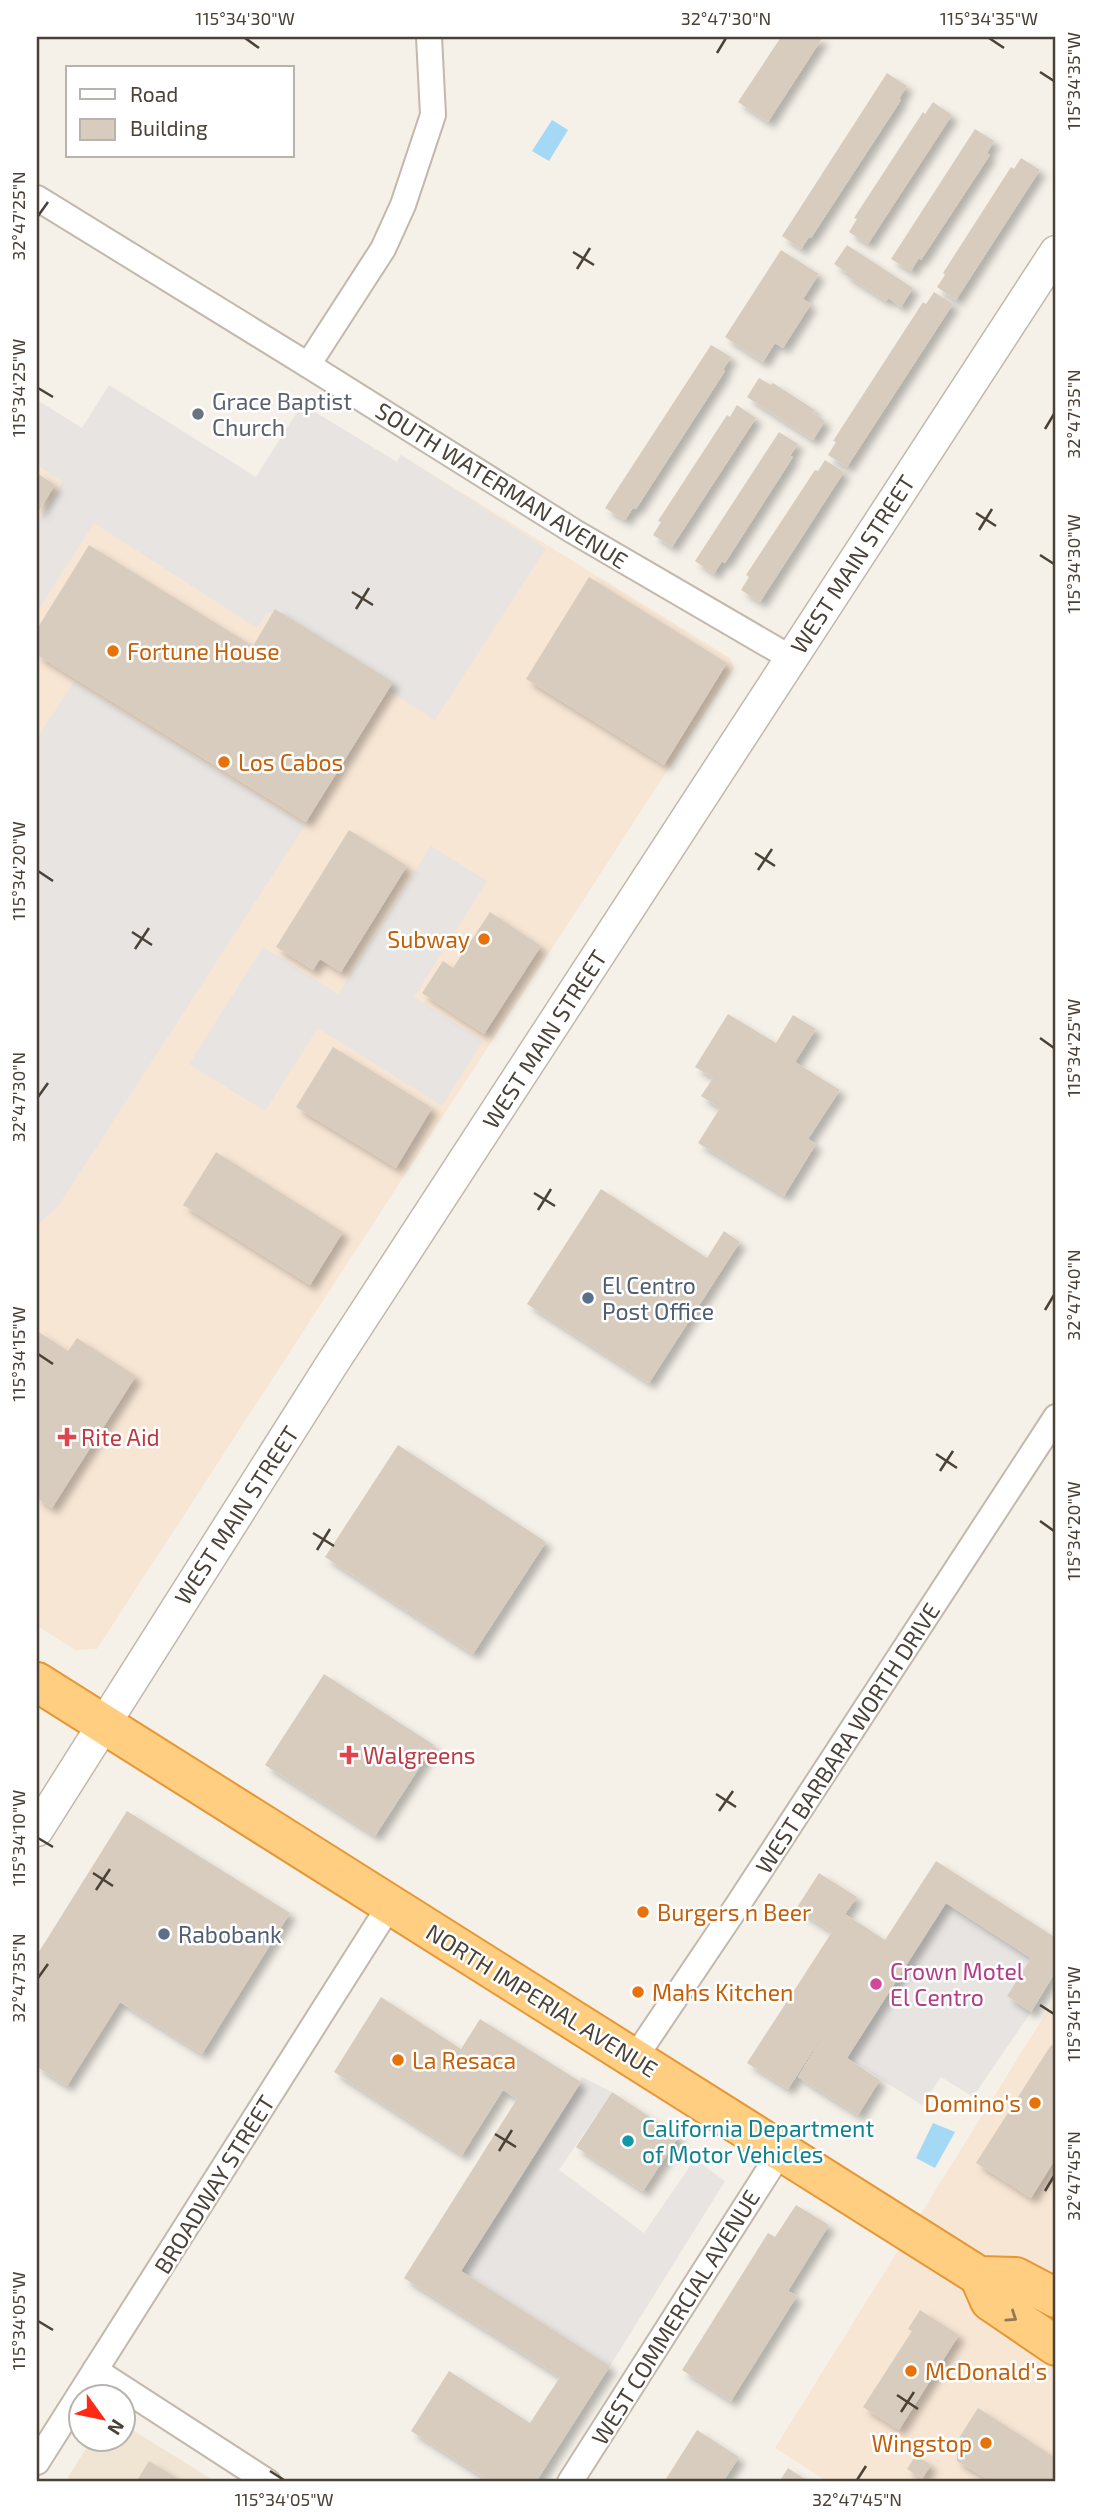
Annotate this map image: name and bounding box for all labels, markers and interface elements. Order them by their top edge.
text: 115°34'30"W [195,7,295,29]
text: 32°47'30"N [681,7,771,29]
text: 115°34'35"W [940,7,1038,29]
text: 115°34'35"W [1062,32,1084,130]
legend [66,66,294,158]
text: Road [130,81,178,106]
text: Building [130,115,208,140]
text: 32°47'25"N [7,171,29,261]
text: 115°34'25"W [7,339,29,437]
text: 32°47'35"N [1062,369,1084,459]
place label: Grace Baptist Church [212,387,352,441]
street label: SOUTH WATERMAN AVENUE [371,396,633,574]
marker: Grace Baptist Church [190,406,206,422]
street label: WEST MAIN STREET [784,470,920,658]
text: 115°34'30"W [1062,514,1084,614]
place label: Fortune House [127,637,280,665]
marker: Fortune House [105,643,121,659]
place label: Los Cabos [238,748,343,776]
marker: Los Cabos [216,754,232,770]
text: 115°34'20"W [7,821,29,921]
place label: Subway [387,925,470,953]
marker: Subway [476,931,492,947]
street label: WEST MAIN STREET [476,945,612,1133]
text: 115°34'25"W [1062,999,1084,1097]
text: 32°47'30"N [7,1052,29,1142]
text: 32°47'40"N [1062,1249,1084,1341]
place label: El Centro Post Office [602,1271,714,1325]
marker: El Centro Post Office [580,1290,596,1306]
text: 115°34'15"W [7,1306,29,1402]
street label: WEST MAIN STREET [168,1421,304,1609]
place label: Rite Aid [81,1423,160,1451]
marker: Rite Aid [59,1429,75,1445]
text: 115°34'20"W [1062,1481,1084,1581]
street label: WEST BARBARA WORTH DRIVE [749,1597,945,1879]
place label: Walgreens [363,1741,476,1769]
marker: Walgreens [341,1747,357,1763]
text: 115°34'10"W [7,1790,29,1886]
place label: Burgers n Beer [657,1898,811,1926]
marker: Burgers n Beer [635,1904,651,1920]
street label: NORTH IMPERIAL AVENUE [421,1917,663,2083]
place label: Rabobank [178,1920,282,1948]
marker: Rabobank [156,1926,172,1942]
text: 32°47'35"N [7,1933,29,2023]
place label: Crown Motel El Centro [890,1957,1024,2011]
text: 115°34'15"W [1062,1966,1084,2062]
marker: Crown Motel El Centro [868,1976,884,1992]
place label: Mahs Kitchen [652,1978,793,2006]
marker: Mahs Kitchen [630,1984,646,2000]
place label: La Resaca [412,2046,516,2074]
marker: La Resaca [390,2052,406,2068]
place label: Domino's [924,2089,1021,2117]
street label: BROADWAY STREET [148,2090,280,2278]
marker: Domino's [1027,2095,1043,2111]
place label: California Department of Motor Vehicles [642,2114,874,2168]
text: 32°47'45"N [1062,2131,1084,2221]
marker: California Department of Motor Vehicles [620,2133,636,2149]
street label: WEST COMMERCIAL AVENUE [585,2184,765,2450]
text: 115°34'05"W [7,2271,29,2371]
one-way arrow [1004,2308,1017,2321]
place label: McDonald's [925,2357,1047,2385]
marker: McDonald's [903,2363,919,2379]
north arrow [66,2382,136,2452]
text: N [103,2416,130,2440]
place label: Wingstop [871,2429,972,2457]
marker: Wingstop [978,2435,994,2451]
text: 115°34'05"W [234,2488,334,2510]
text: 32°47'45"N [812,2488,902,2510]

